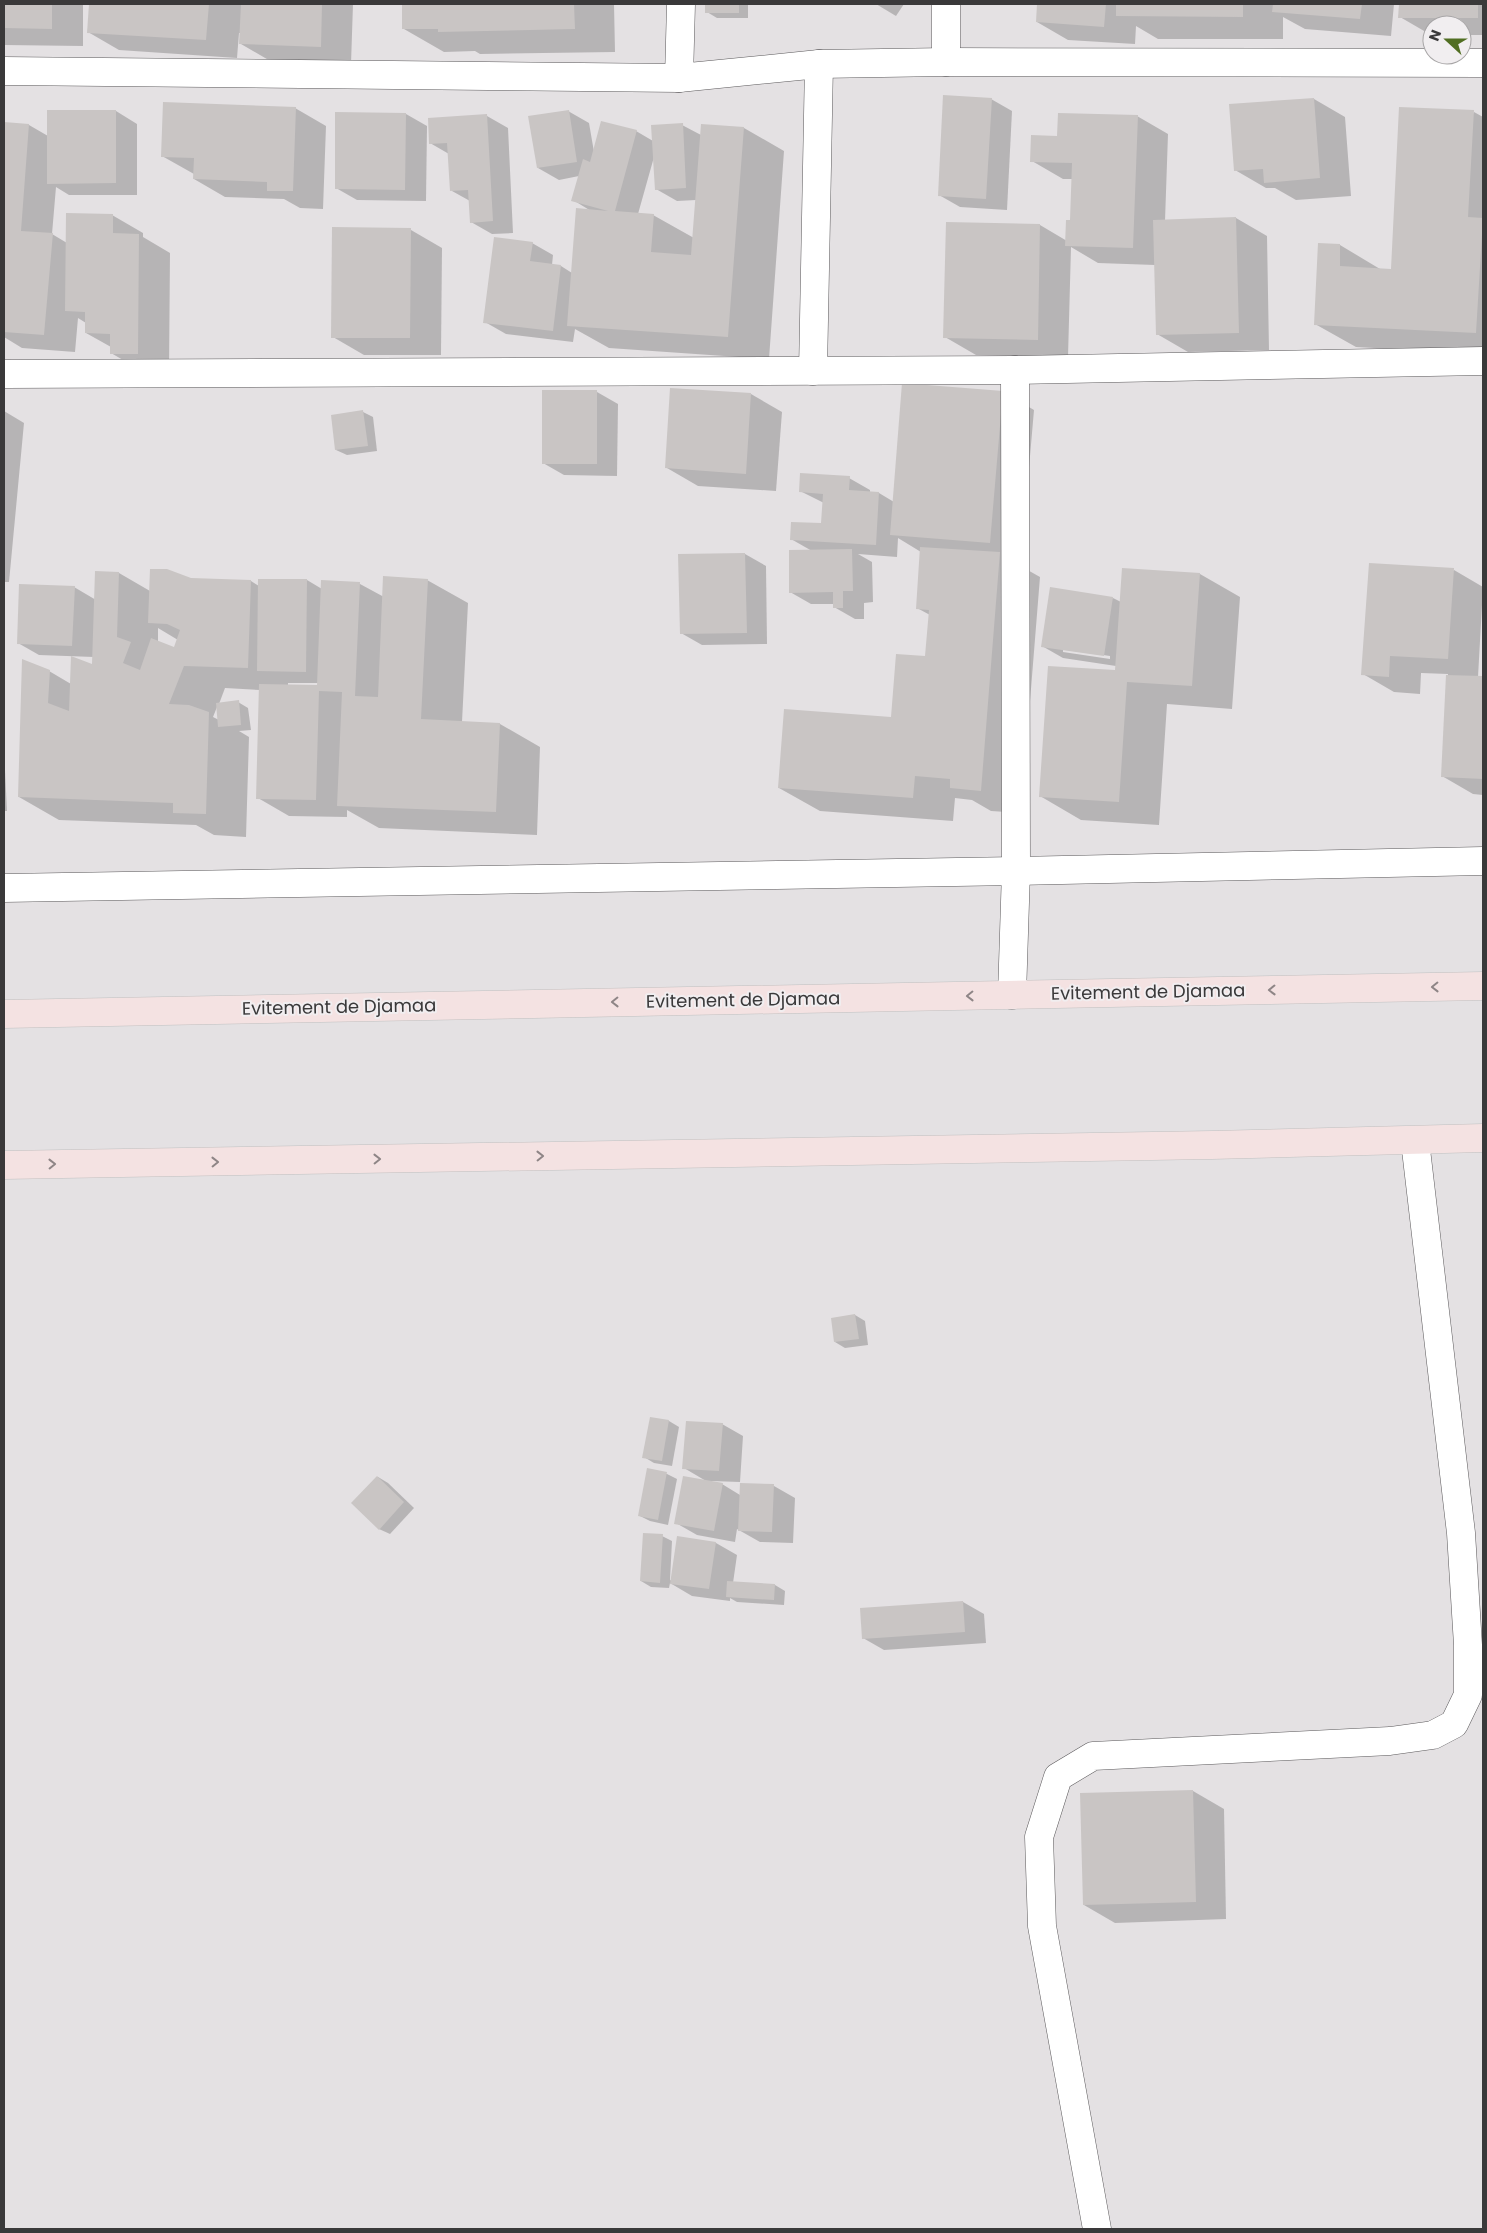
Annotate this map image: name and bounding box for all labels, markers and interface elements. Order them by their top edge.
north arrow [1422,15,1472,65]
text: N [1424,27,1446,44]
street label: Evitement de Djamaa [1051,977,1245,1006]
one-way arrow [1430,982,1438,992]
street label: Evitement de Djamaa [646,985,840,1014]
one-way arrow [1268,985,1276,995]
one-way arrow [965,990,973,1001]
street label: Evitement de Djamaa [242,992,436,1021]
one-way arrow [610,997,618,1007]
one-way arrow [536,1151,544,1161]
one-way arrow [374,1154,382,1164]
one-way arrow [212,1157,219,1167]
one-way arrow [49,1159,57,1170]

